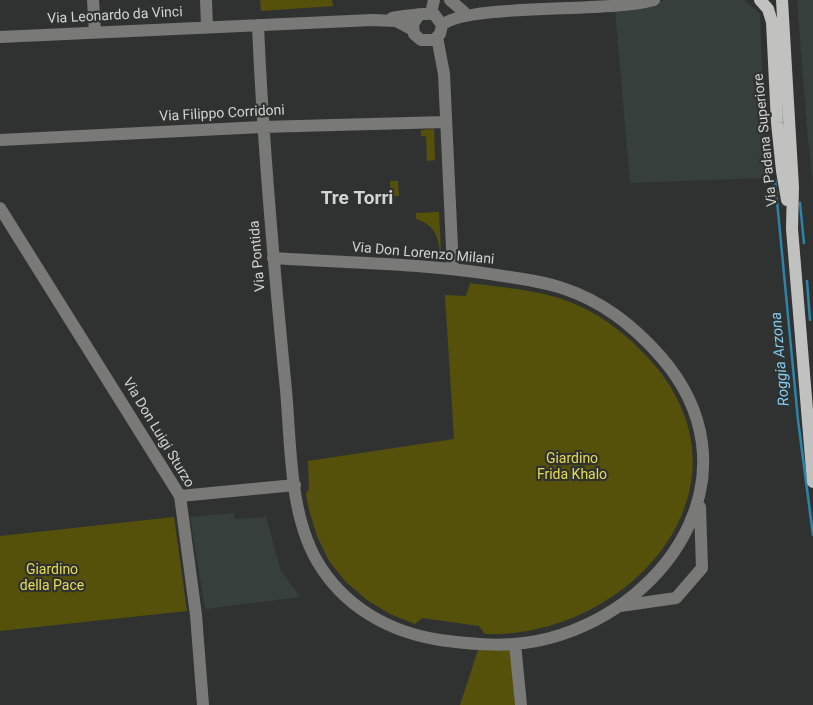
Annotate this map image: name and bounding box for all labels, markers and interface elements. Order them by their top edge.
street label: Via Leonardo da Vinci [47,4,183,28]
street label: Via Padana Superiore [751,73,781,207]
street label: Via Filippo Corridoni [159,102,285,126]
district label: Tre Torri [321,188,393,210]
street label: Via Pontida [247,220,269,292]
street label: Via Don Lorenzo Milani [351,239,495,269]
water label: Roggia Arzona [768,311,794,407]
street label: Via Don Luigi Sturzo [119,375,197,491]
park label: Giardino Frida Khalo [537,451,607,484]
park label: Giardino della Pace [20,562,84,594]

